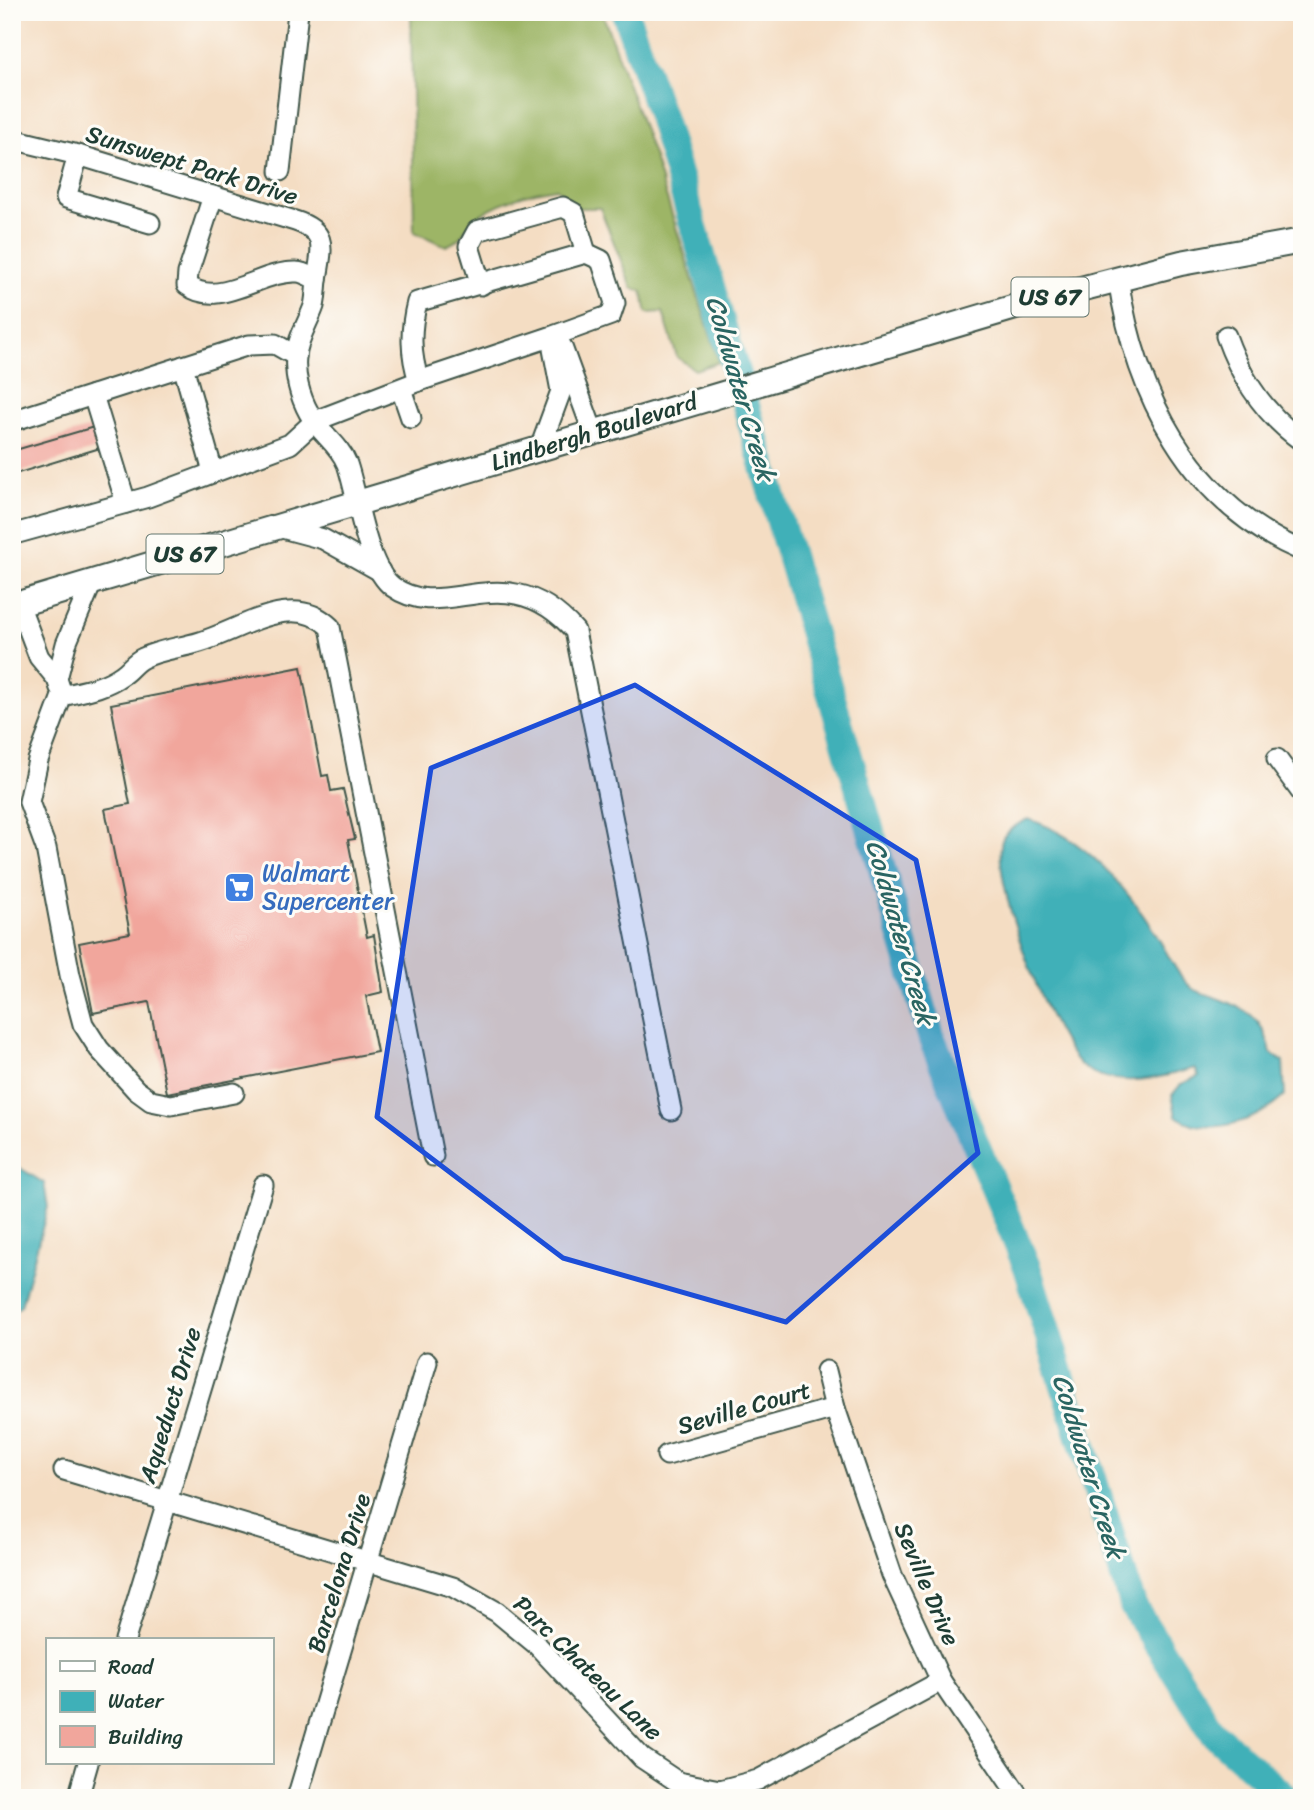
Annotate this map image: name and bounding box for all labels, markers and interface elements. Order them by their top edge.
street label: Sunswept Park Drive [81,113,303,217]
road number: US 67 [1012,278,1088,316]
water label: Coldwater Creek [693,290,790,489]
street label: Lindbergh Boulevard [486,380,705,483]
road number: US 67 [146,534,224,574]
water label: Coldwater Creek [853,834,950,1033]
place label: Walmart Supercenter [262,852,395,922]
supermarket icon: Walmart Supercenter [222,870,256,904]
street label: Aqueduct Drive [126,1322,214,1489]
water label: Coldwater Creek [1039,1368,1140,1567]
street label: Seville Court [672,1369,816,1447]
street label: Barcelona Drive [295,1488,383,1658]
street label: Seville Drive [882,1516,972,1652]
street label: Parc Chateau Lane [503,1585,673,1751]
legend [46,1638,273,1764]
text: Road [108,1648,155,1686]
text: Water [108,1682,165,1720]
text: Building [108,1718,184,1756]

